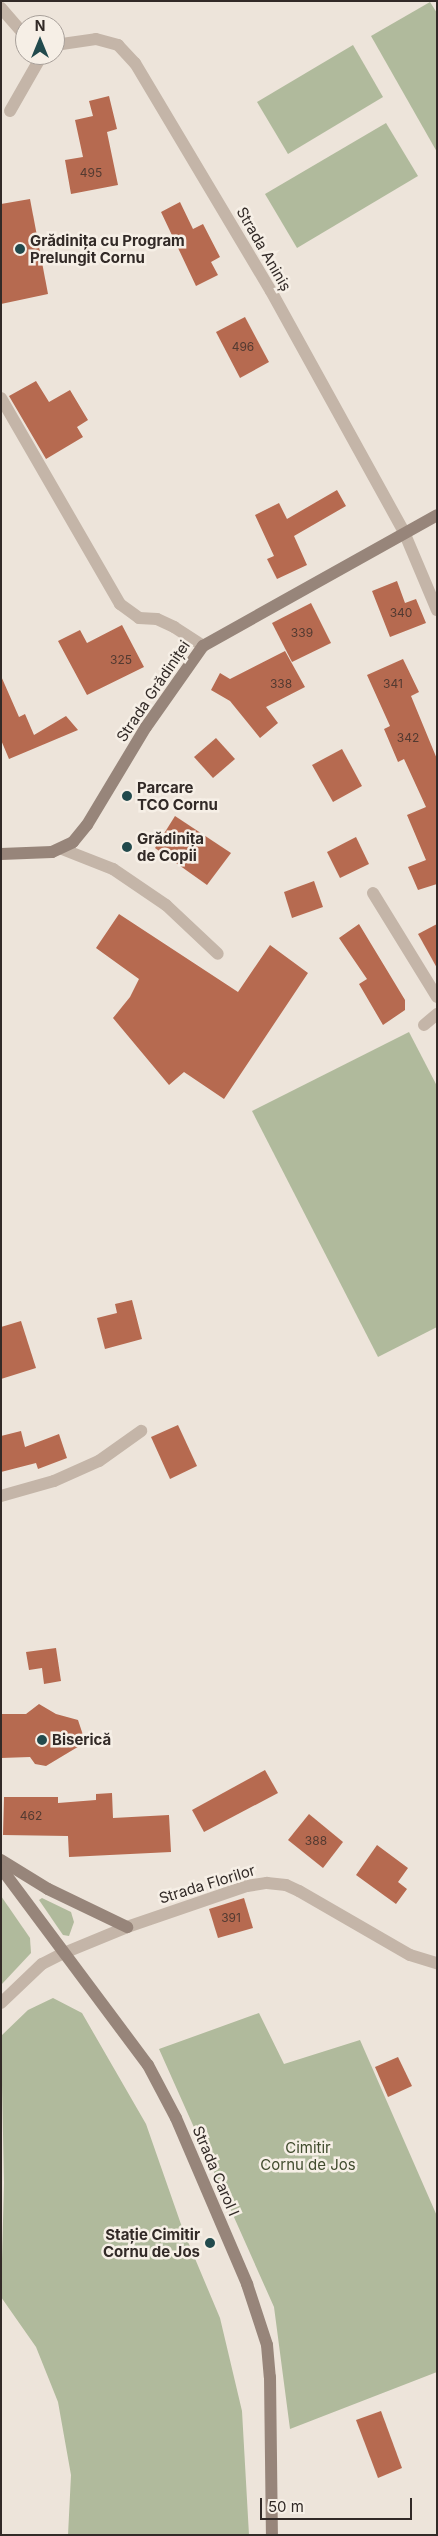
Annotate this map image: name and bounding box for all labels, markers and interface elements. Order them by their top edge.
north arrow [15,15,65,65]
text: N [35,17,45,34]
house number: 495 [80,166,102,180]
street label: Strada Aniniș [233,204,295,294]
place label: Grădinița cu Program Prelungit Cornu [30,231,185,266]
marker: Grădinița cu Program Prelungit Cornu [14,243,26,255]
house number: 496 [232,340,254,354]
house number: 340 [390,606,412,620]
house number: 339 [291,626,313,640]
street label: Strada Grădiniței [113,637,193,745]
house number: 325 [110,653,132,667]
house number: 338 [270,677,292,691]
house number: 341 [383,677,403,691]
house number: 342 [397,731,419,745]
place label: Parcare TCO Cornu [137,778,218,813]
marker: Parcare TCO Cornu [121,790,133,802]
place label: Grădinița de Copii [137,829,204,864]
marker: Grădinița de Copii [121,841,133,853]
place label: Biserică [52,1731,111,1749]
marker: Biserică [36,1734,48,1746]
house number: 462 [20,1809,42,1823]
house number: 388 [305,1834,327,1848]
street label: Strada Florilor [157,1861,257,1907]
house number: 391 [221,1911,241,1925]
street label: Strada Carol I [189,2123,243,2219]
park label: Cimitir Cornu de Jos [260,2138,356,2173]
place label: Stație Cimitir Cornu de Jos [103,2225,200,2260]
marker: Stație Cimitir Cornu de Jos [204,2237,216,2249]
scale bar [263,2488,416,2520]
text: 50 m [268,2497,304,2516]

